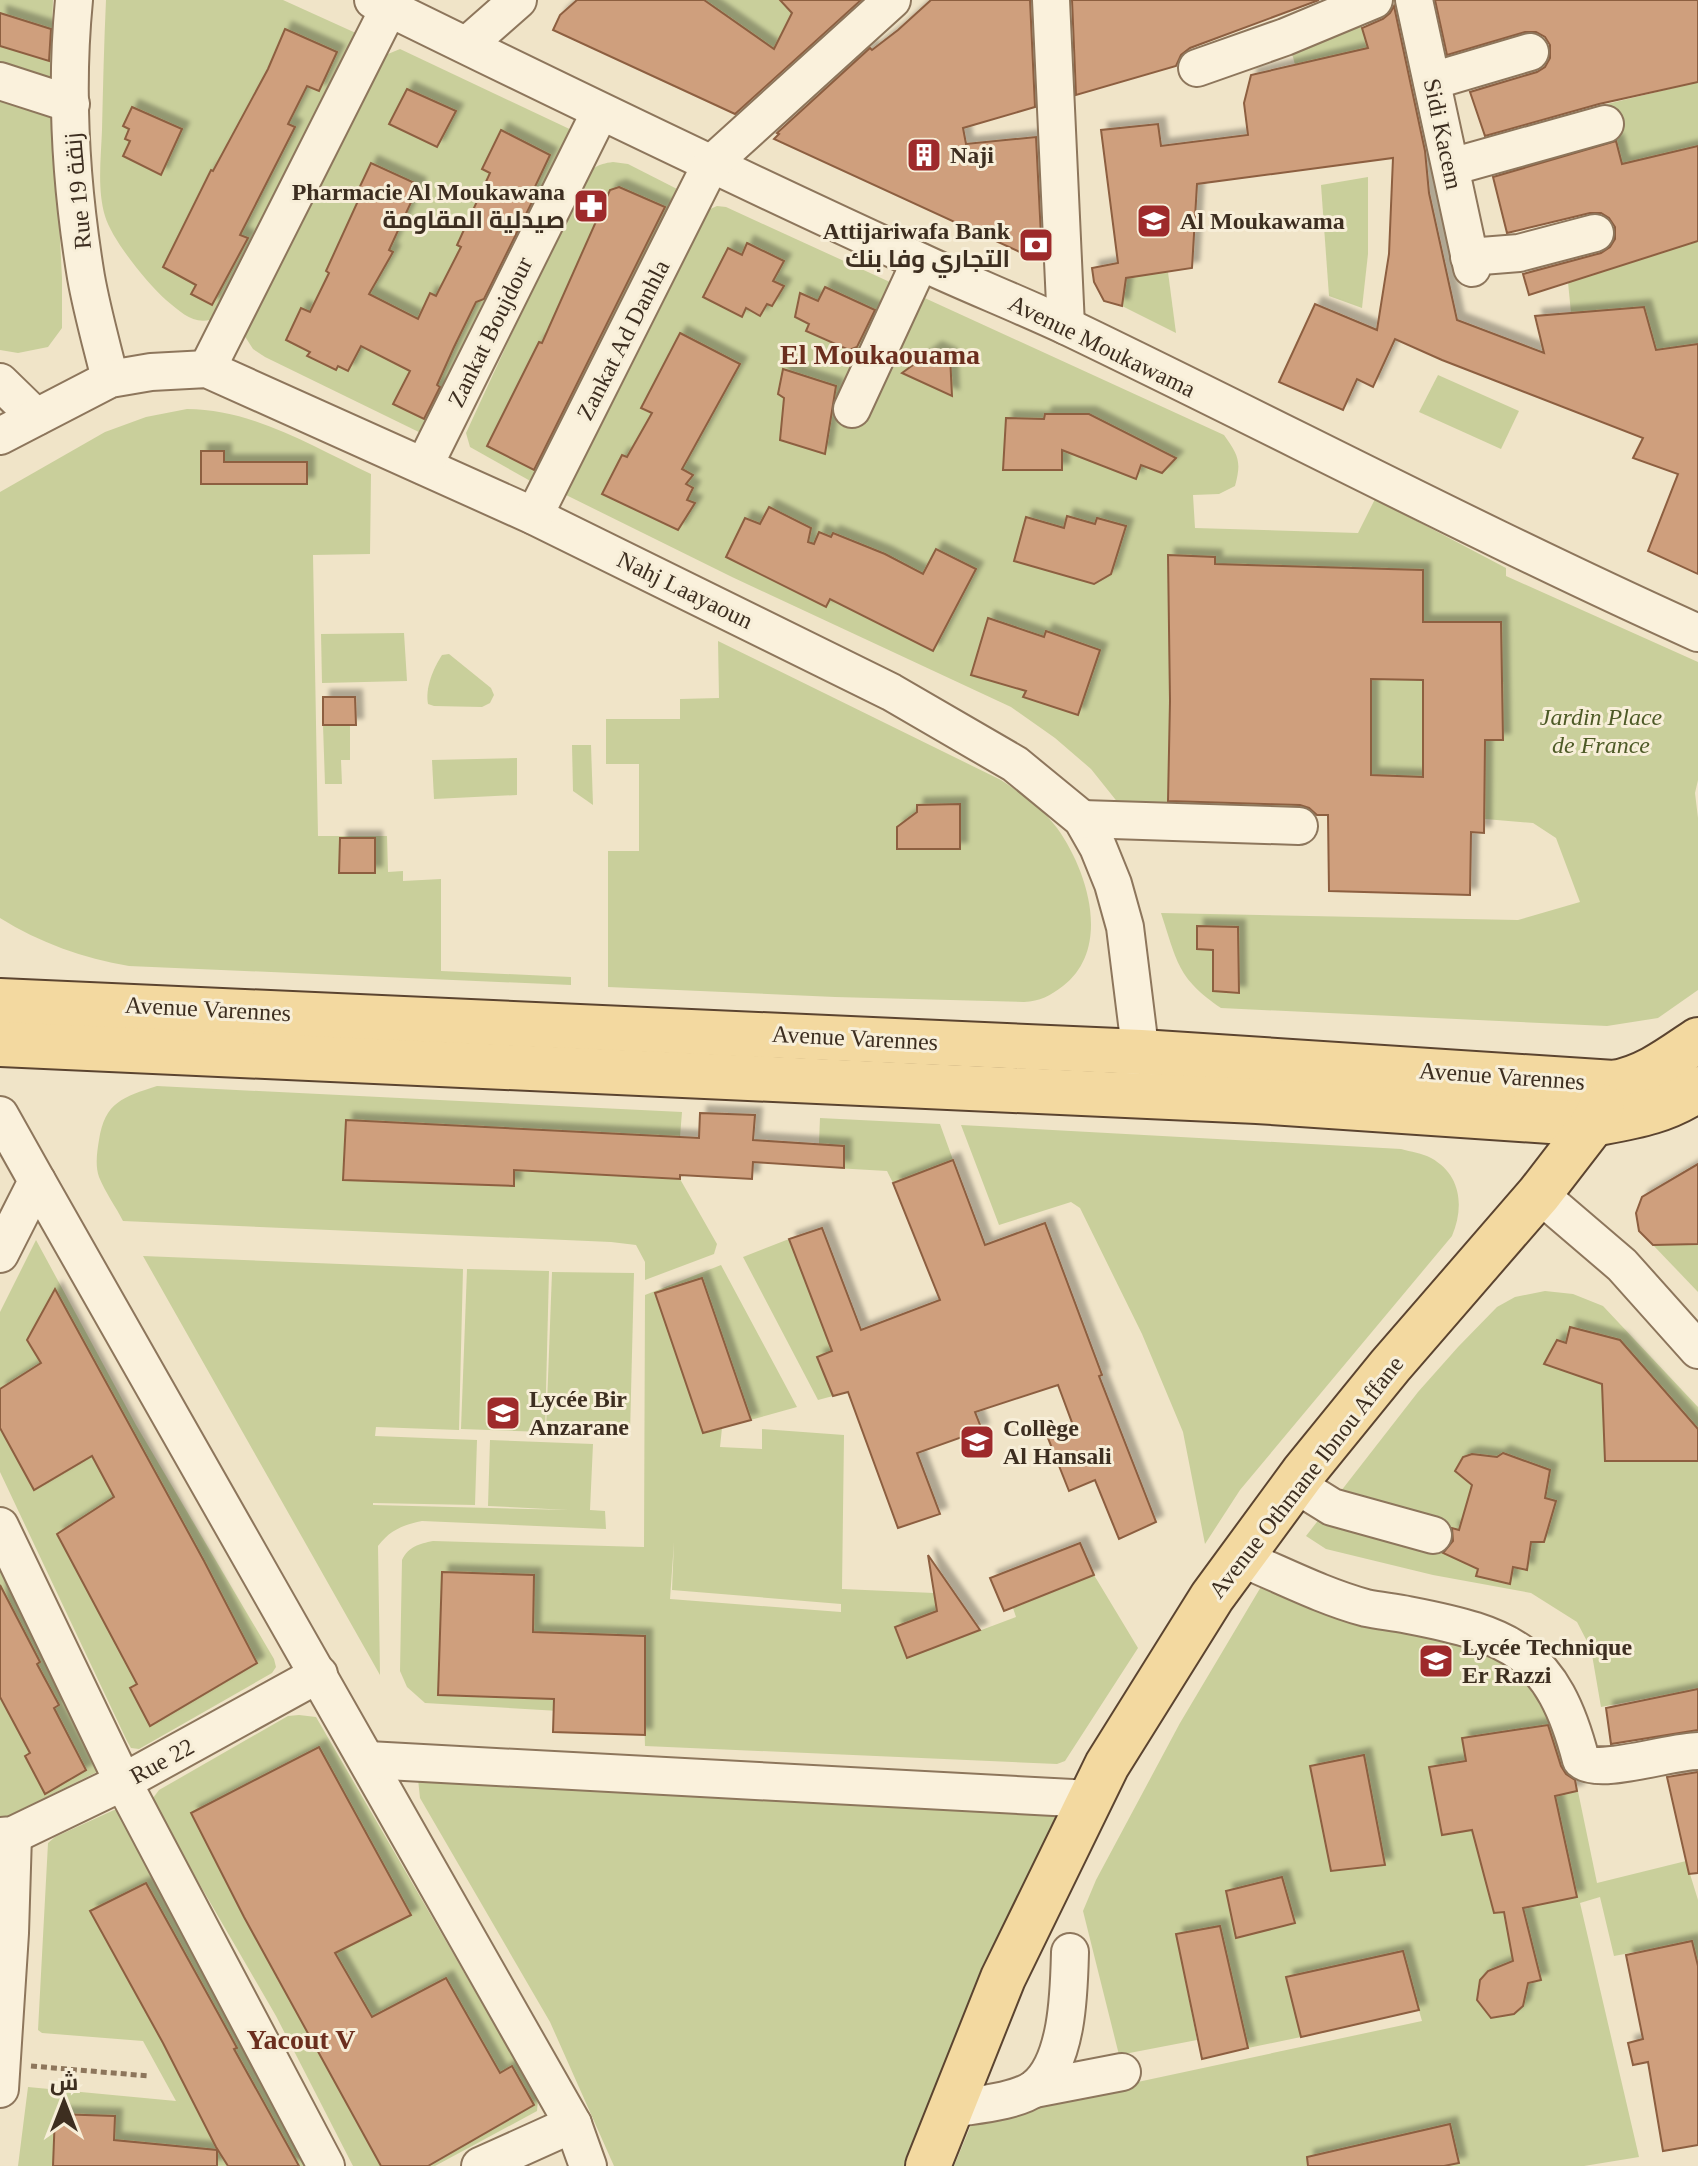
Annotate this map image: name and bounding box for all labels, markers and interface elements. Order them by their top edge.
street label: Sidi Kacem [1419,76,1467,192]
street label: Rue 19 زنقة [60,132,96,250]
building icon: Naji [905,136,943,174]
place label: Naji [950,142,994,168]
place label: Pharmacie Al Moukawana صيدلية المقاومة [292,179,565,234]
pharmacy icon: Pharmacie Al Moukawana صيدلية المقاومة [572,187,610,225]
school or university icon: Al Moukawama [1135,202,1173,240]
place label: Al Moukawama [1180,208,1345,234]
place label: Attijariwafa Bank التجاري وفا بنك [823,218,1011,278]
bank icon: Attijariwafa Bank التجاري وفا بنك [1017,226,1055,264]
street label: Zankat Boujdour [443,253,537,411]
street label: Zankat Ad Danhla [571,255,675,424]
street label: Avenue Moukawama [1005,290,1200,403]
district label: El Moukaouama [780,339,980,370]
street label: Nahj Laayaoun [613,546,757,634]
park label: Jardin Place de France [1540,704,1663,758]
street label: Avenue Varennes [124,992,292,1026]
street label: Avenue Varennes [771,1021,939,1055]
street label: Avenue Varennes [1418,1057,1586,1095]
street label: Avenue Othmane Ibnou Affane [1204,1351,1408,1603]
place label: Lycée Bir Anzarane [529,1386,629,1440]
school or university icon: Lycée Bir Anzarane [484,1394,522,1432]
place label: Collège Al Hansali [1003,1415,1112,1469]
school or university icon: Collège Al Hansali [958,1423,996,1461]
place label: Lycée Technique Er Razzi [1462,1634,1632,1688]
school or university icon: Lycée Technique Er Razzi [1417,1642,1455,1680]
street label: Rue 22 [126,1733,198,1789]
district label: Yacout V [246,2024,356,2055]
north arrow [24,2062,104,2142]
text: ش [50,2070,78,2096]

